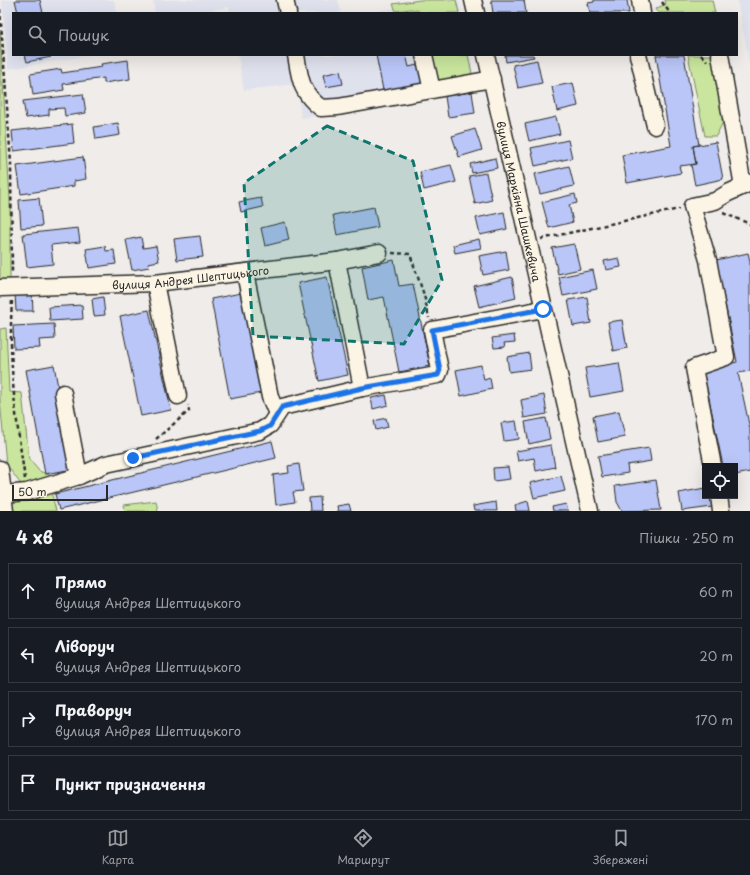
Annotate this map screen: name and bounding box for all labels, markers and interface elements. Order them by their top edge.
search box [12,12,738,56]
icon: search [26,23,48,45]
text: Пошук [58,23,109,46]
street label: вулиця Маркіяна Шашкевича [493,119,546,283]
street label: вулиця Андрея Шептицького [112,261,270,293]
route start [534,300,552,318]
route end [124,449,142,467]
map controls [702,463,738,499]
button: locate [702,463,738,499]
scale bar [12,483,108,502]
text: 50 m [18,483,47,500]
text: 4 хв [16,524,53,550]
text: Пішки · 250 m [639,528,734,547]
text: Прямо [55,570,106,593]
icon: ahead [17,580,39,602]
text: 60 m [699,582,733,601]
text: вулиця Андрея Шептицького [55,593,241,612]
text: Ліворуч [55,634,115,657]
icon: left [17,644,39,666]
text: 20 m [699,646,733,665]
text: вулиця Андрея Шептицького [55,657,241,676]
text: Праворуч [55,698,132,721]
icon: right [17,708,39,730]
text: 170 m [695,710,733,729]
text: вулиця Андрея Шептицького [55,721,241,740]
icon: arrive [17,772,39,794]
text: Пункт призначення [55,772,206,795]
tab: Карта [102,827,134,868]
tab: Маршрут [337,827,390,868]
tab: Збережені [593,827,648,868]

